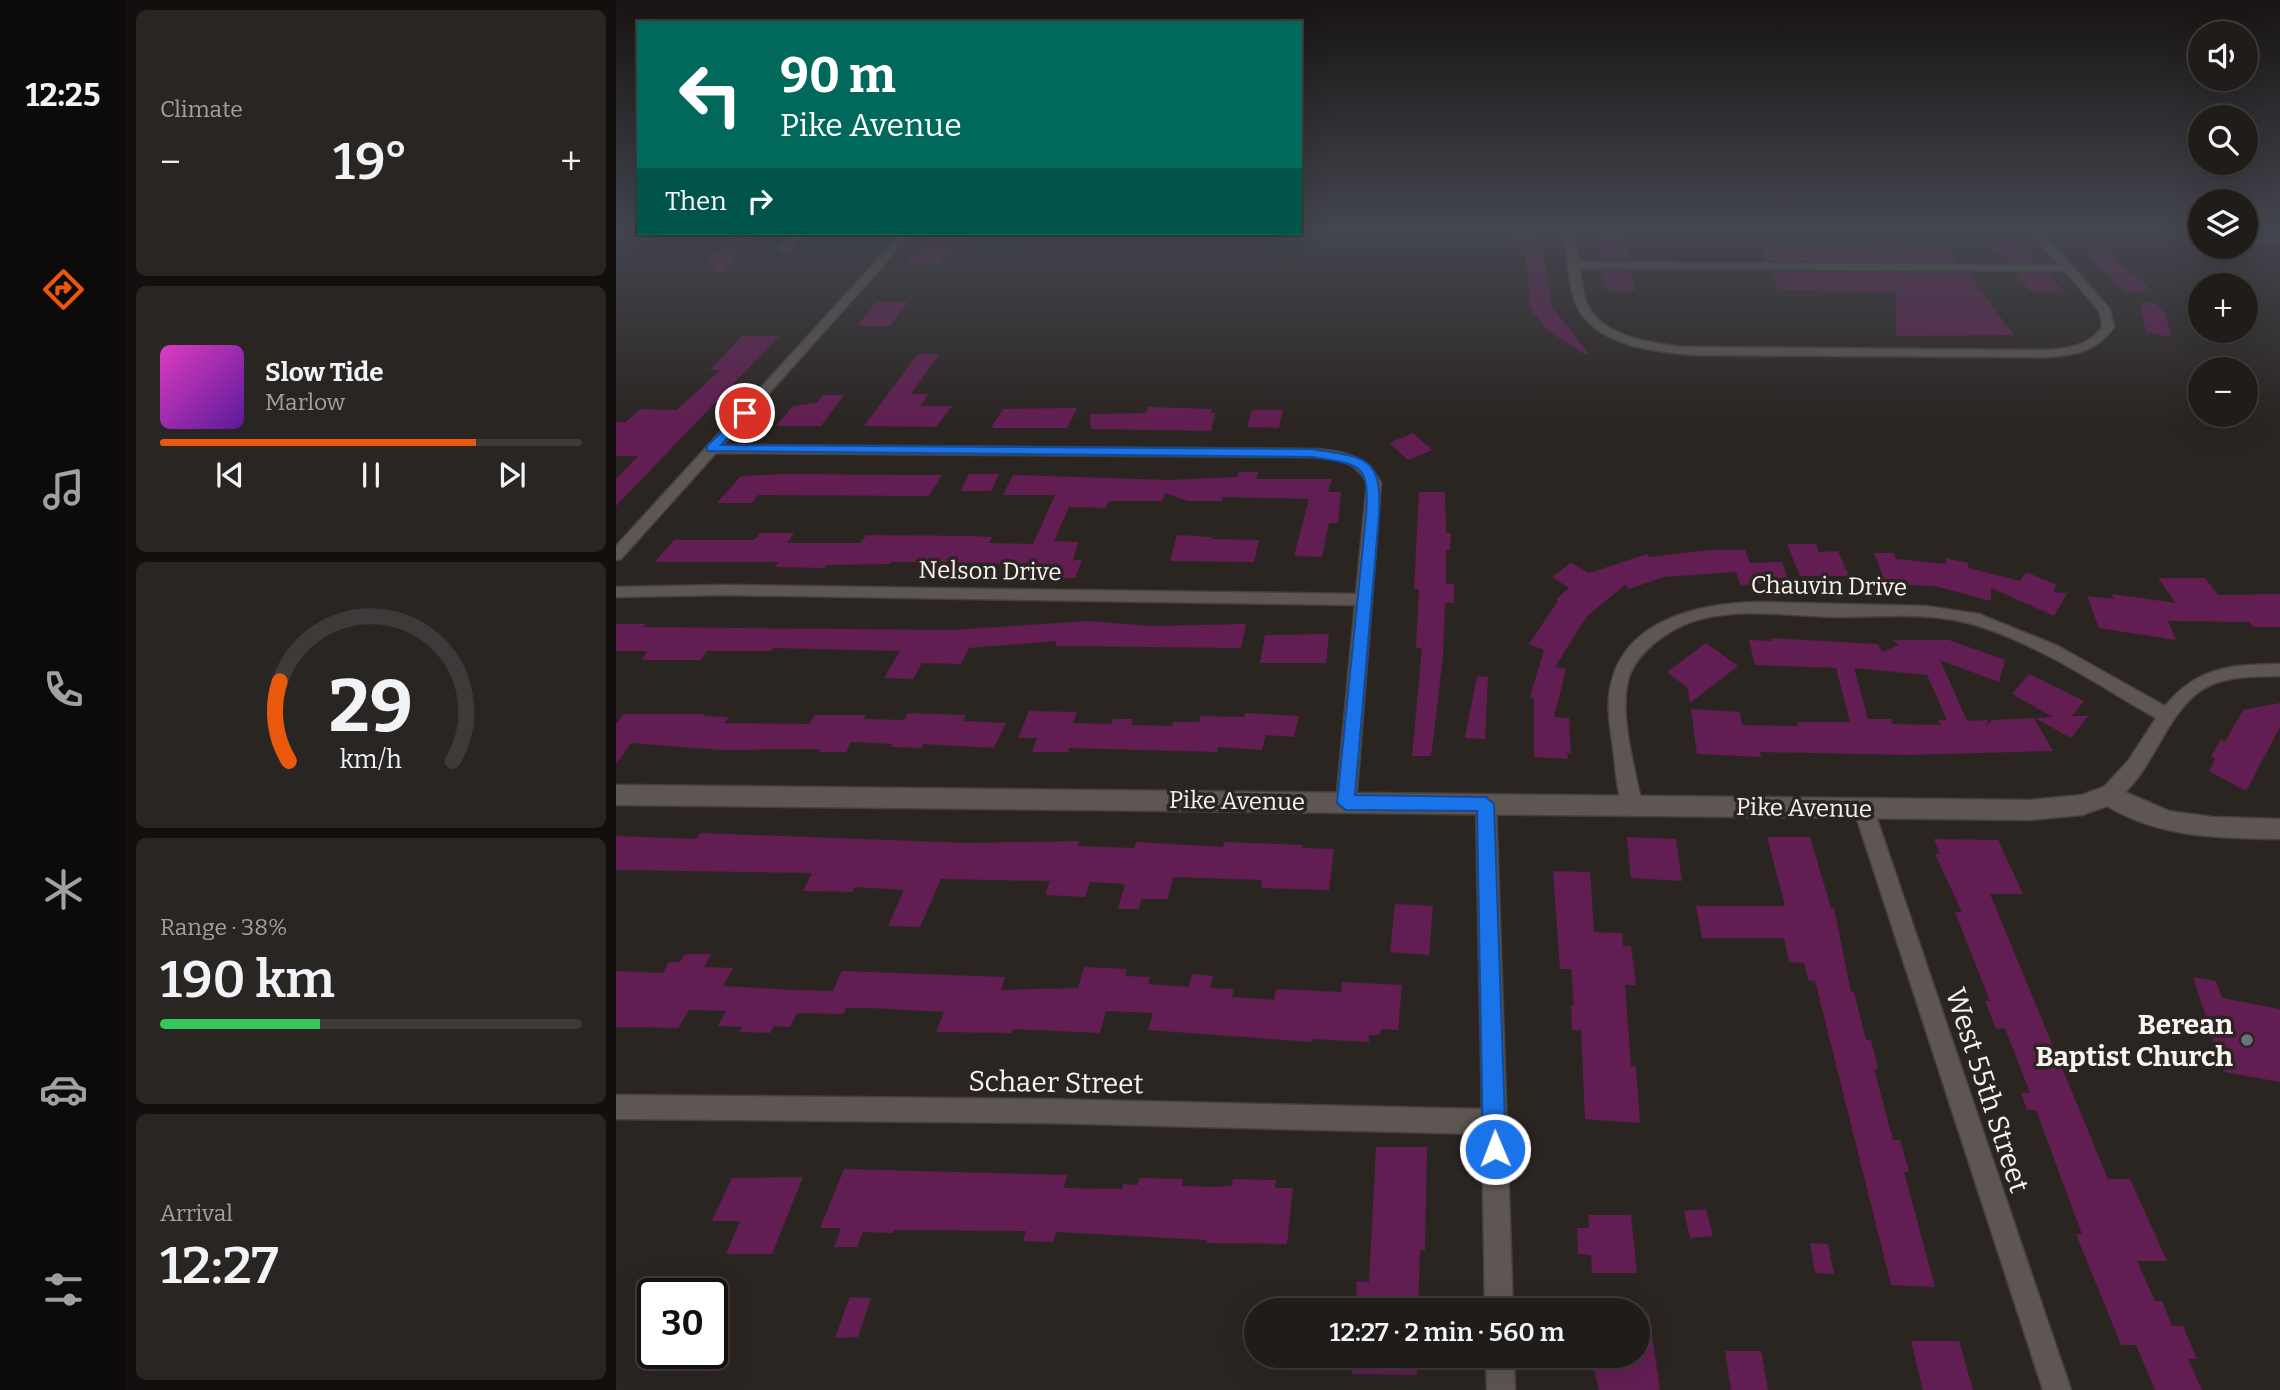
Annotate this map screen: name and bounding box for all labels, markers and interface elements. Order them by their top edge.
map controls [2188,21,2258,427]
button: sound [2188,21,2258,91]
text: 90 m [780,46,896,105]
icon: left [665,49,756,140]
text: 12:25 [26,76,100,114]
text: Climate [160,95,243,123]
button: search [2188,105,2258,175]
text: Pike Avenue [780,106,962,144]
text: 19° [333,130,408,193]
text: − [160,139,181,185]
text: + [560,139,582,185]
icon: right [741,182,779,220]
text: Then [665,186,727,217]
button: layers [2188,189,2258,259]
icon: directions [39,265,88,314]
button: + [2188,273,2258,343]
text: Slow Tide [265,357,384,388]
button: − [2188,357,2258,427]
pin [715,383,775,443]
text: Marlow [265,388,345,416]
icon: arrive [726,394,764,432]
icon: previous [211,456,249,494]
icon: pause [352,456,390,494]
icon: next [493,456,531,494]
icon: music [39,465,88,514]
street label: Nelson Drive [918,556,1062,586]
street label: Chauvin Drive [1751,571,1907,601]
text: 29 [329,663,413,750]
icon: phone [39,665,88,714]
text: km/h [340,745,402,775]
street label: Pike Avenue [1169,786,1305,816]
street label: Pike Avenue [1736,793,1872,823]
icon: climate [39,865,88,914]
text: Range · 38% [160,913,287,941]
text: 190 km [160,948,335,1011]
street label: West 55th Street [1939,984,2036,1196]
place label: Berean Baptist Church [2035,1008,2233,1073]
marker: Berean Baptist Church [2239,1032,2255,1048]
street label: Schaer Street [968,1064,1144,1101]
icon: car [39,1065,88,1114]
position arrow [1458,1112,1532,1186]
text: Arrival [160,1199,233,1227]
text: 12:27 [160,1234,279,1297]
icon: filters [39,1265,88,1314]
speed limit sign: 30 [637,1278,728,1369]
text: 12:27 · 2 min · 560 m [1329,1317,1565,1348]

